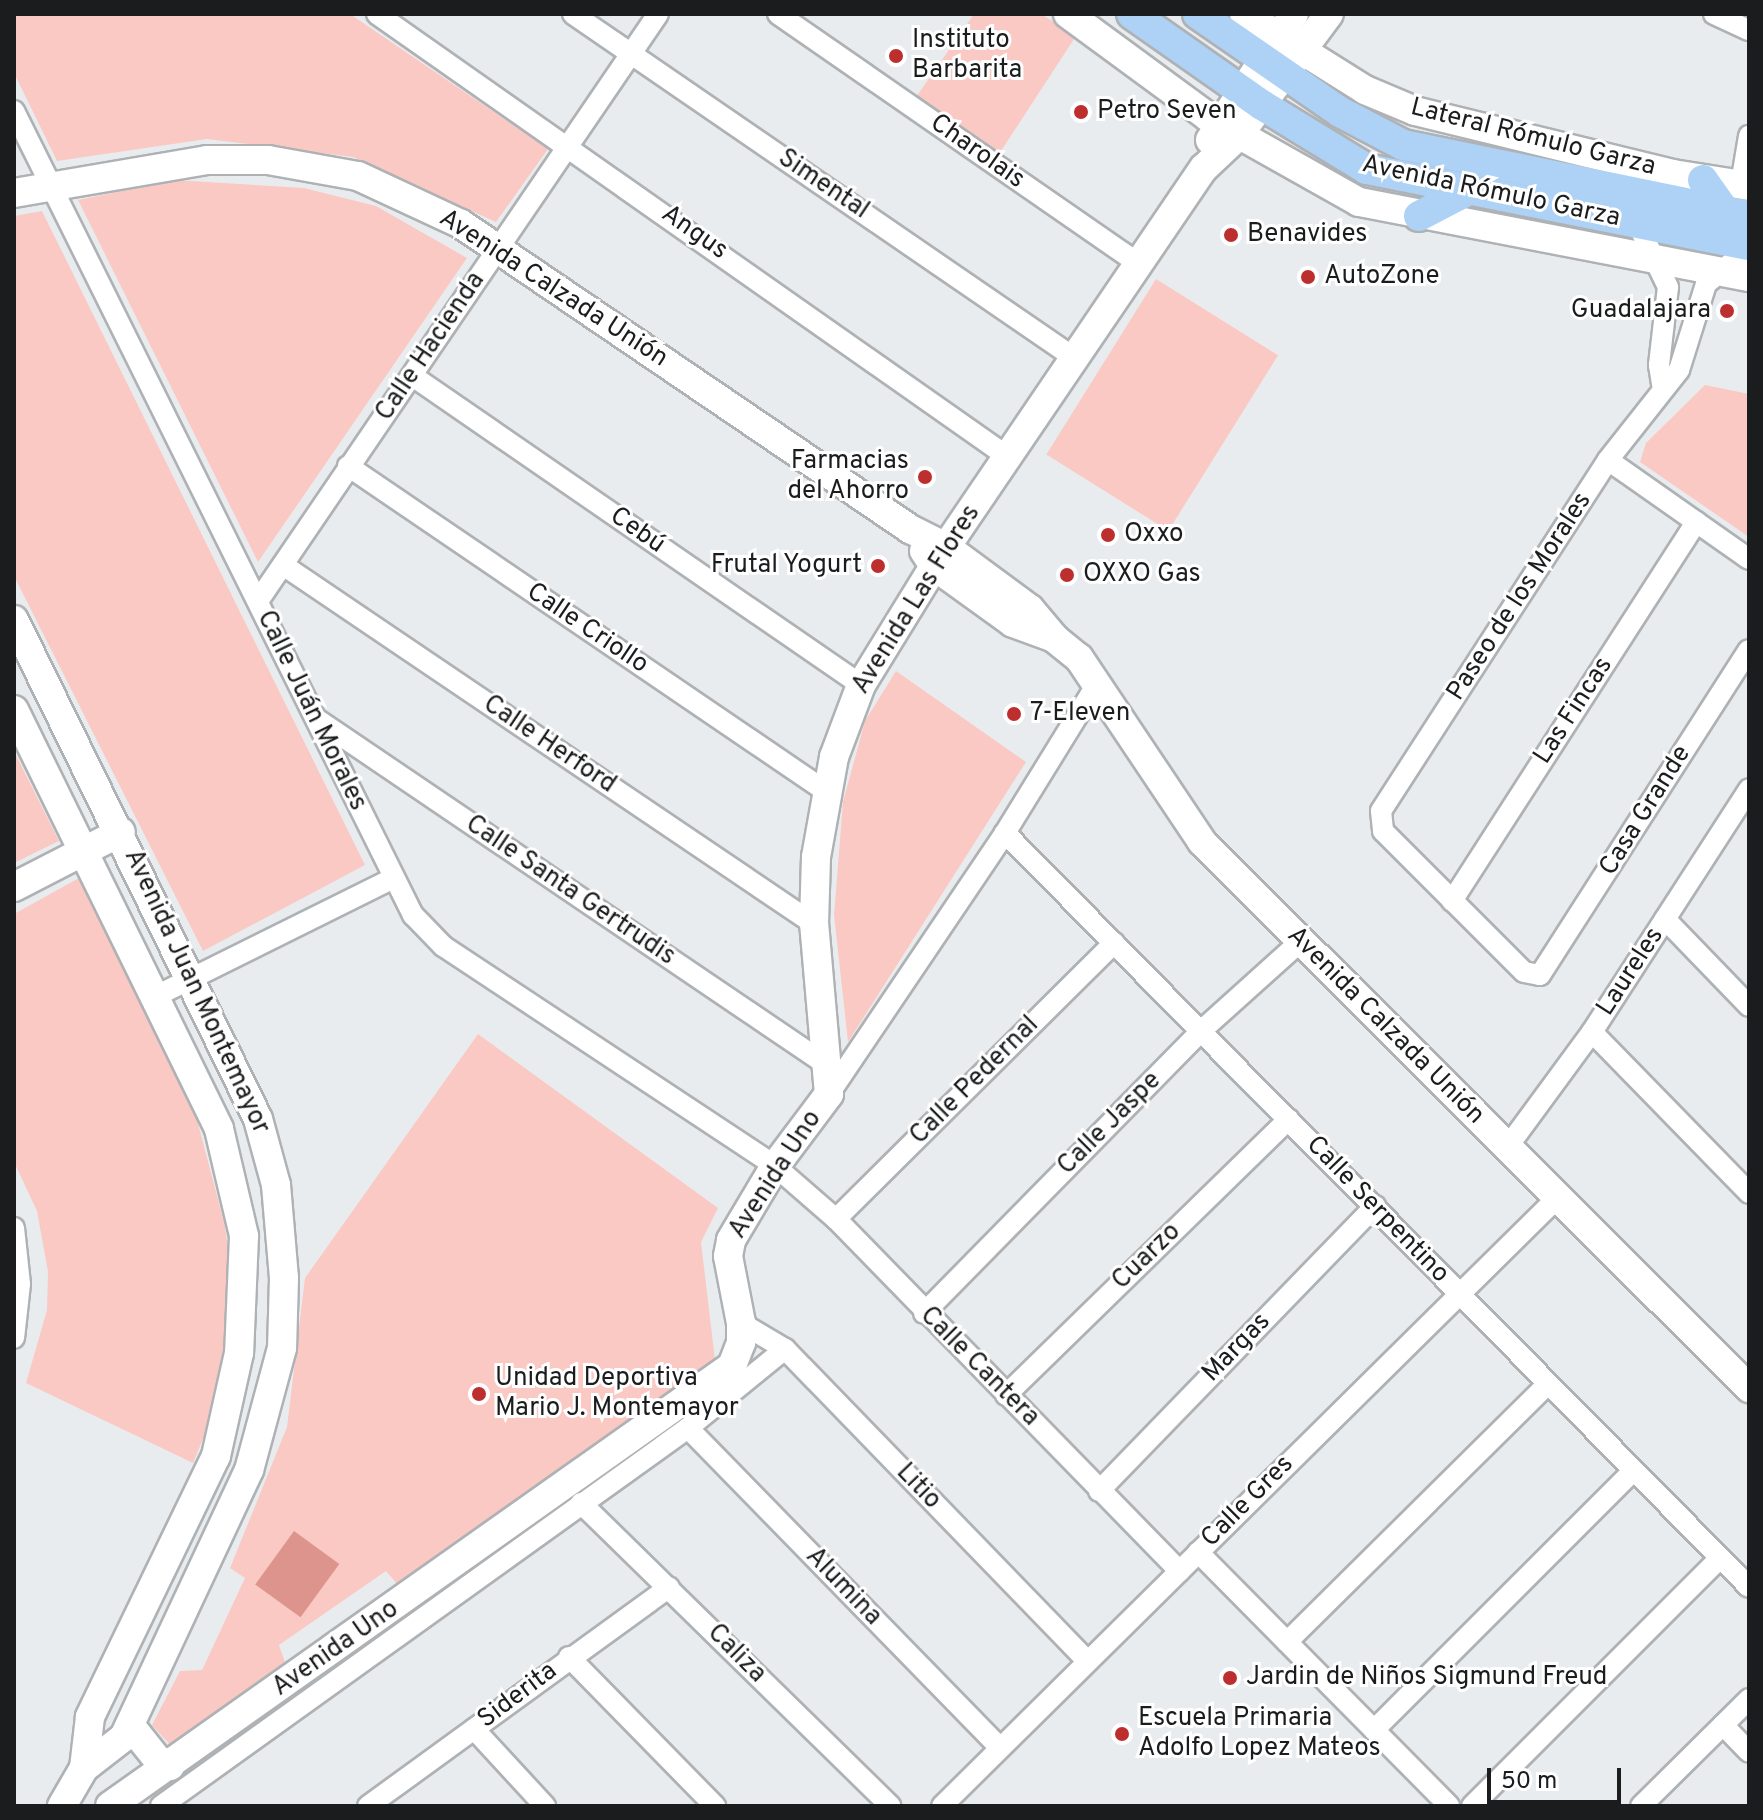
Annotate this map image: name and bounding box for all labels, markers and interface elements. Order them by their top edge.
place label: Instituto Barbarita [912,25,1022,86]
marker: Instituto Barbarita [887,47,905,65]
street label: Lateral Rómulo Garza [1407,92,1659,184]
place label: Petro Seven [1097,96,1237,128]
marker: Petro Seven [1072,103,1090,121]
street label: Charolais [923,108,1031,196]
street label: Simental [772,143,874,227]
street label: Avenida Rómulo Garza [1359,149,1623,235]
street label: Angus [655,199,733,267]
street label: Avenida Calzada Unión [433,203,673,375]
place label: Benavides [1247,219,1367,251]
marker: Benavides [1222,226,1240,244]
place label: AutoZone [1324,261,1439,293]
street label: Calle Hacienda [370,267,492,427]
marker: AutoZone [1299,268,1317,286]
place label: Guadalajara [1571,295,1711,327]
marker: Guadalajara [1718,302,1736,320]
place label: Farmacias del Ahorro [786,446,909,508]
marker: Farmacias del Ahorro [916,468,934,486]
street label: Paseo de los Morales [1441,487,1599,707]
street label: Avenida Las Flores [846,500,988,700]
street label: Cebú [603,501,671,561]
place label: Oxxo [1124,519,1184,551]
marker: Oxxo [1099,526,1117,544]
place label: Frutal Yogurt [710,550,862,582]
marker: Frutal Yogurt [869,557,887,575]
place label: OXXO Gas [1083,559,1201,591]
marker: OXXO Gas [1058,566,1076,584]
street label: Calle Criollo [520,577,654,681]
street label: Calle Juán Morales [249,606,373,816]
street label: Las Fincas [1528,652,1620,770]
street label: Calle Herford [477,689,621,801]
place label: 7-Eleven [1030,698,1130,730]
marker: 7-Eleven [1005,705,1023,723]
street label: Casa Grande [1594,740,1698,882]
street label: Calle Santa Gertrudis [459,809,681,973]
street label: Avenida Juan Montemayor [116,845,276,1139]
street label: Avenida Calzada Unión [1280,921,1490,1131]
street label: Laureles [1591,922,1671,1022]
street label: Calle Pedernal [904,1010,1046,1152]
street label: Calle Jaspe [1052,1066,1168,1182]
street label: Avenida Uno [723,1105,829,1245]
street label: Calle Serpentino [1299,1130,1455,1290]
street label: Cuarzo [1106,1217,1188,1297]
street label: Calle Cantera [913,1301,1045,1433]
street label: Margas [1197,1307,1277,1389]
place label: Unidad Deportiva Mario J. Montemayor [495,1363,739,1424]
marker: Unidad Deportiva Mario J. Montemayor [470,1385,488,1403]
street label: Calle Gres [1195,1449,1301,1555]
street label: Litio [889,1458,947,1516]
street label: Alumina [798,1542,888,1632]
street label: Avenida Uno [267,1594,405,1704]
street label: Caliza [700,1618,772,1690]
street label: Siderita [472,1656,564,1736]
place label: Jardin de Niños Sigmund Freud [1246,1662,1607,1694]
marker: Jardin de Niños Sigmund Freud [1221,1669,1239,1687]
place label: Escuela Primaria Adolfo Lopez Mateos [1138,1703,1381,1764]
marker: Escuela Primaria Adolfo Lopez Mateos [1113,1725,1131,1743]
scale bar [1491,1752,1625,1802]
text: 50 m [1501,1767,1557,1797]

